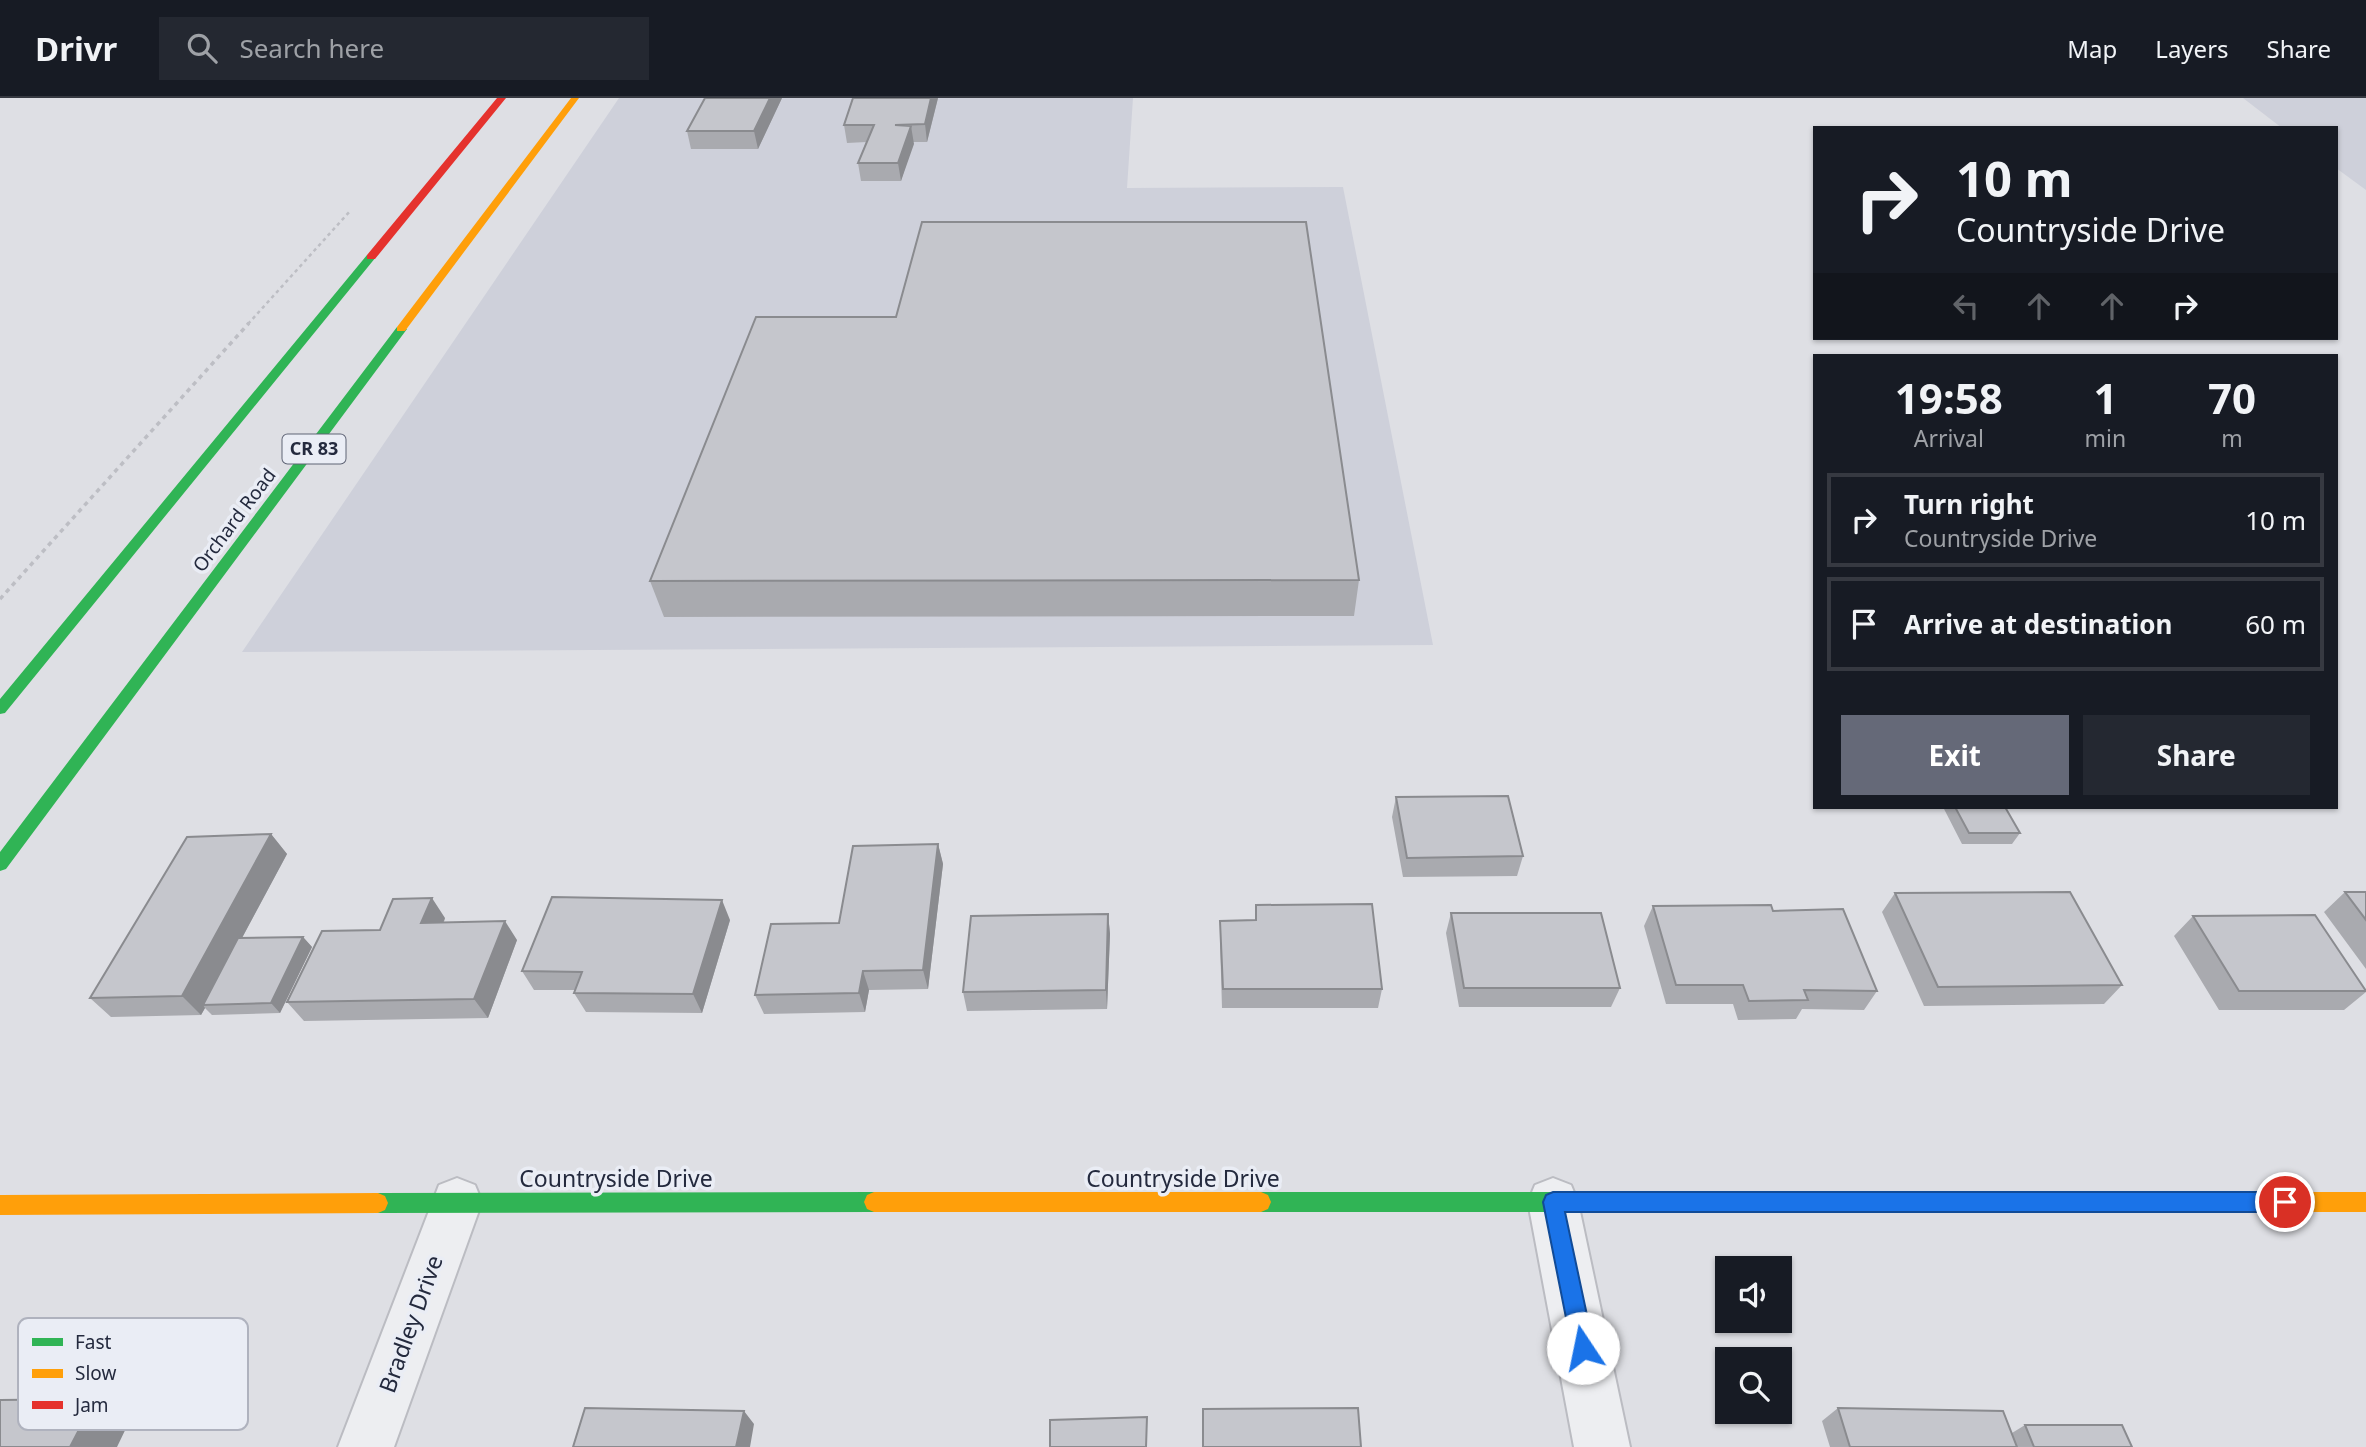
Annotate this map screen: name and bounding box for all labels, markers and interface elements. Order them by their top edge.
search box [159,17,649,80]
text: Drivr [35,26,117,71]
icon: search [183,29,221,67]
text: Search here [239,30,384,66]
text: Map [2067,32,2117,65]
text: Layers [2155,32,2229,65]
text: Share [2267,32,2331,65]
text: 10 m [1956,145,2073,211]
icon: right [1841,154,1932,245]
text: Countryside Drive [1956,208,2225,251]
icon: left [1947,287,1985,325]
icon: ahead [2020,287,2058,325]
icon: ahead [2093,287,2131,325]
icon: right [2166,287,2204,325]
text: 19:58 [1895,369,2003,426]
text: 1 [2093,369,2117,426]
text: 70 [2208,369,2256,426]
text: Arrival [1914,422,1984,454]
text: min [2085,422,2126,454]
text: m [2221,422,2243,454]
road number: CR 83 [282,435,346,464]
street label: Orchard Road [186,463,282,577]
text: Turn right [1904,486,2034,522]
icon: right [1845,501,1883,539]
text: 10 m [2245,502,2306,538]
text: Countryside Drive [1904,522,2097,554]
icon: arrive [1845,605,1883,643]
text: Arrive at destination [1904,606,2173,642]
text: 60 m [2245,606,2306,642]
button: Exit [1841,715,2069,795]
button: Share [2083,715,2310,795]
street label: Countryside Drive [519,1162,713,1194]
street label: Countryside Drive [1086,1162,1280,1194]
pin [2255,1172,2315,1232]
icon: arrive [2266,1183,2304,1221]
street label: Bradley Drive [370,1250,450,1397]
map controls [1715,1256,1792,1424]
button: sound [1715,1256,1792,1333]
position arrow [1546,1311,1620,1385]
legend [18,1318,248,1430]
text: Fast [75,1329,112,1355]
button: search [1715,1347,1792,1424]
text: Slow [75,1360,116,1386]
text: Jam [73,1392,109,1418]

